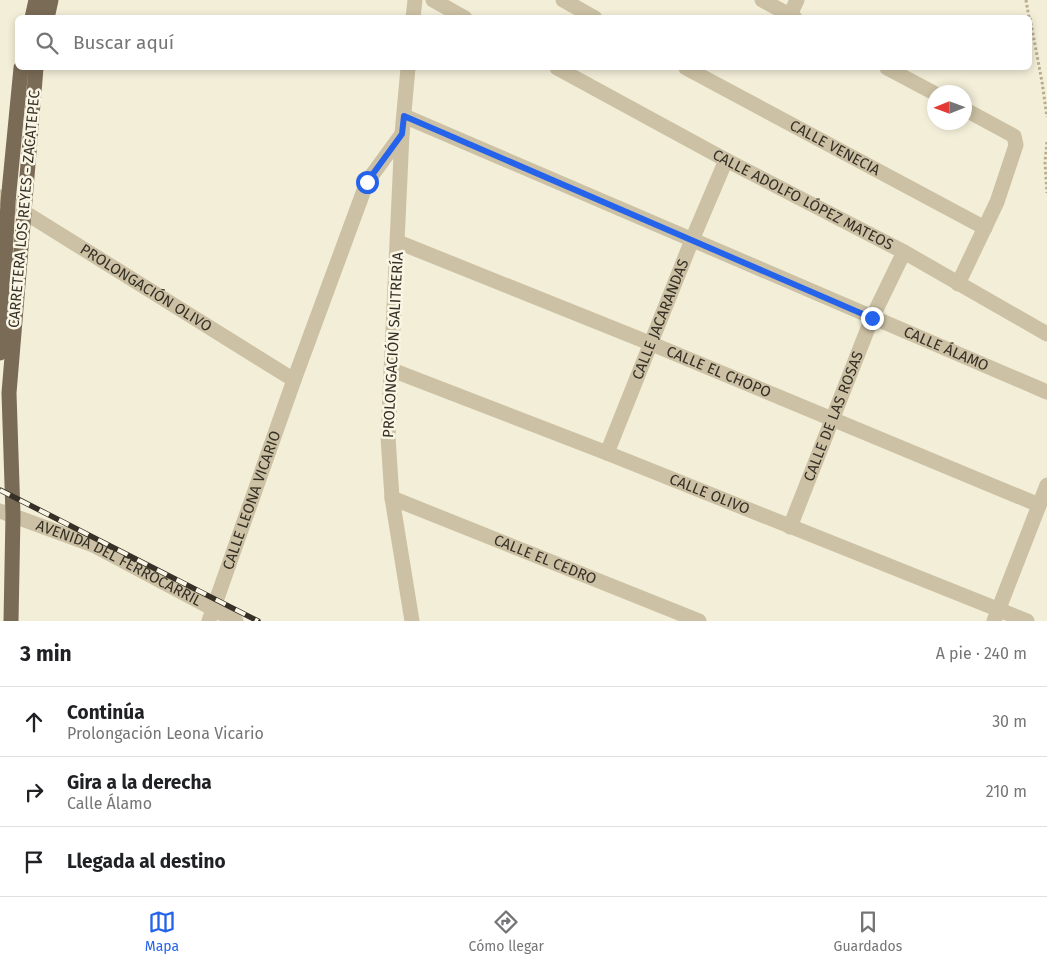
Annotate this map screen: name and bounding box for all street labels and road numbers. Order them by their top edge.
street label: CARRETERA LOS REYES - ZACATEPEC [5,89,43,329]
street label: CALLE VENECIA [787,116,884,179]
street label: CALLE ADOLFO LÓPEZ MATEOS [709,145,896,254]
street label: PROLONGACIÓN OLIVO [77,240,215,336]
street label: PROLONGACIÓN SALITRERÍA [379,251,407,439]
street label: CALLE JACARANDAS [628,256,693,382]
street label: CALLE ÁLAMO [901,323,991,375]
street label: CALLE EL CHOPO [664,342,774,402]
street label: CALLE DE LAS ROSAS [800,349,867,484]
street label: CALLE LEONA VICARIO [219,428,284,572]
street label: CALLE OLIVO [667,470,752,518]
street label: AVENIDA DEL FERROCARRIL [34,516,205,610]
street label: CALLE EL CEDRO [491,531,599,588]

